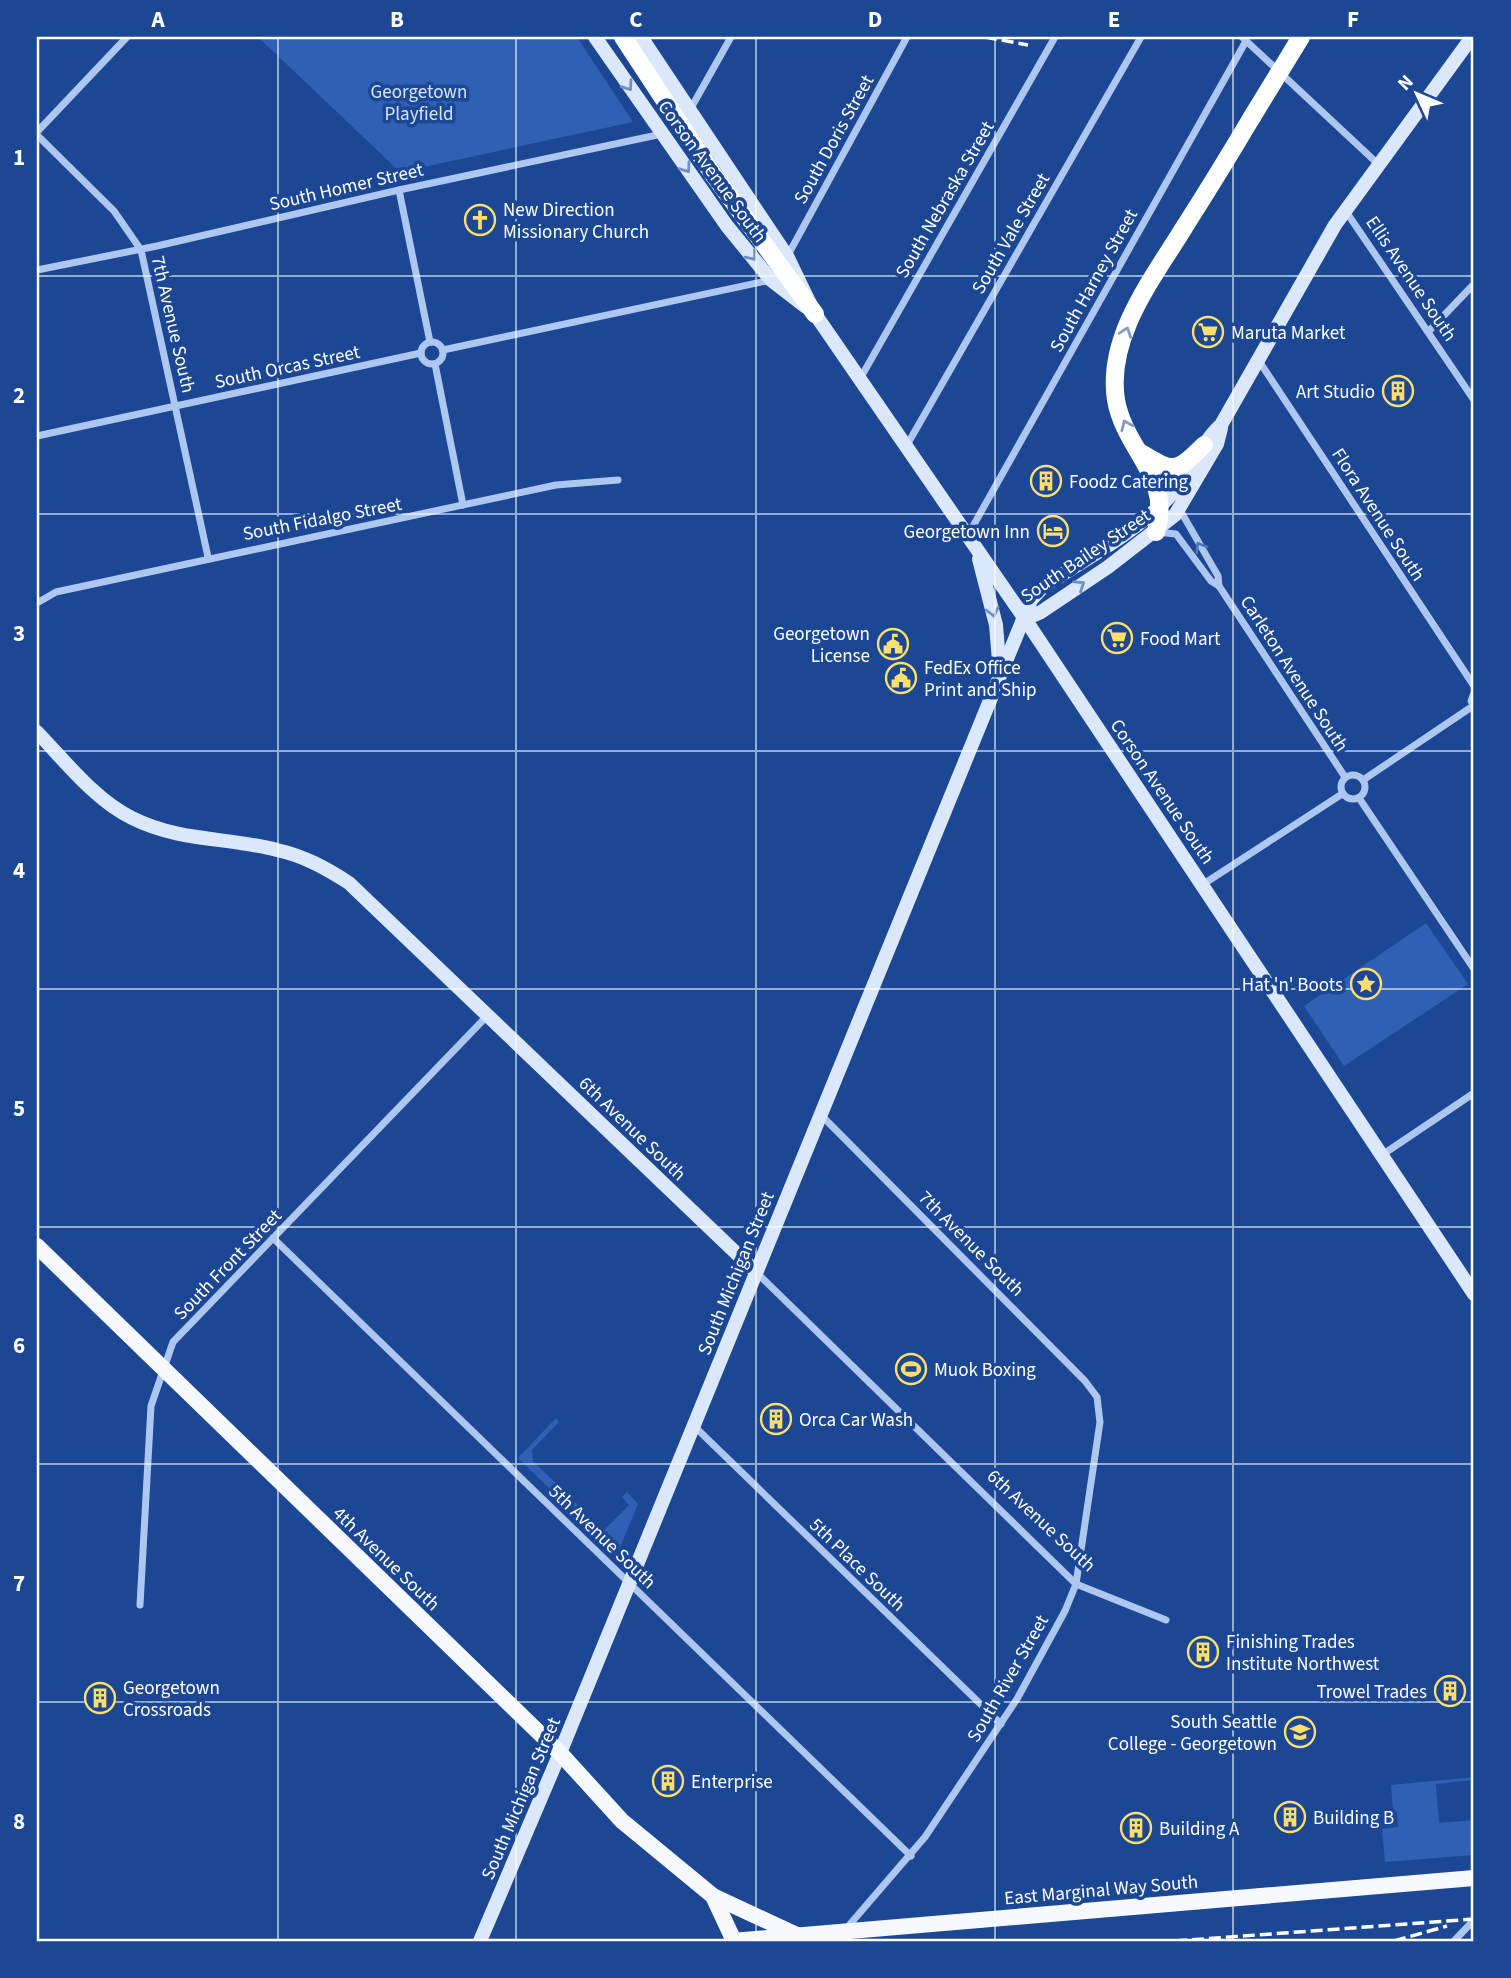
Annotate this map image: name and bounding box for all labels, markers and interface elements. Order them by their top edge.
text: A [150,3,165,36]
text: B [390,3,404,36]
text: C [629,3,643,36]
text: D [868,3,882,36]
text: E [1108,3,1120,36]
text: F [1347,3,1359,36]
north arrow [1382,60,1452,130]
text: N [1392,69,1420,97]
street label: South Doris Street [788,70,881,209]
one-way arrow [620,78,633,91]
park label: Georgetown Playfield [371,79,467,128]
street label: Corson Avenue South [651,95,773,249]
street label: South Nebraska Street [889,116,1002,283]
text: 1 [13,141,25,174]
street label: South Homer Street [267,156,427,218]
one-way arrow [678,160,690,173]
street label: South Vale Street [966,168,1057,299]
place label: New Direction Missionary Church [503,197,649,246]
church icon: New Direction Missionary Church [463,203,497,237]
street label: South Harney Street [1044,204,1145,357]
street label: Ellis Avenue South [1359,211,1463,347]
one-way arrow [743,249,756,261]
street label: 7th Avenue South [144,253,201,396]
supermarket icon: Maruta Market [1191,315,1225,349]
place label: Maruta Market [1231,320,1346,347]
one-way arrow [1118,326,1132,338]
street label: South Orcas Street [212,339,363,396]
building icon: Art Studio [1381,374,1415,408]
text: 2 [13,379,25,412]
place label: Art Studio [1296,379,1375,406]
one-way arrow [1120,420,1134,432]
street label: Flora Avenue South [1324,443,1431,587]
building icon: Foodz Catering [1029,464,1063,498]
place label: Foodz Catering [1069,469,1189,496]
street label: South Fidalgo Street [240,491,405,548]
street label: South Bailey Street [1016,502,1157,610]
hotel icon: Georgetown Inn [1036,514,1070,548]
place label: Georgetown Inn [904,519,1030,546]
one-way arrow [1196,541,1209,554]
one-way arrow [1072,581,1085,593]
street label: Carleton Avenue South [1233,590,1355,757]
one-way arrow [985,606,999,618]
text: 3 [13,617,25,650]
place label: Georgetown License [773,621,870,670]
supermarket icon: Food Mart [1100,621,1134,655]
place label: Food Mart [1140,626,1221,653]
public building icon: Georgetown License [876,627,910,661]
place label: FedEx Office Print and Ship [924,655,1037,704]
public building icon: FedEx Office Print and Ship [884,661,918,695]
street label: Corson Avenue South [1103,714,1220,870]
text: 4 [13,854,25,887]
place icon: Hat 'n' Boots [1349,967,1383,1001]
place label: Hat 'n' Boots [1242,972,1343,999]
street label: 6th Avenue South [572,1071,692,1187]
text: 5 [13,1092,25,1125]
street label: 7th Avenue South [912,1185,1030,1303]
street label: South Michigan Street [691,1187,782,1359]
street label: South Front Street [168,1203,289,1327]
text: 6 [13,1329,25,1362]
sports icon: Muok Boxing [894,1352,928,1386]
place label: Muok Boxing [934,1357,1036,1384]
building icon: Orca Car Wash [759,1402,793,1436]
place label: Orca Car Wash [799,1407,913,1434]
street label: 6th Avenue South [981,1464,1101,1579]
street label: 5th Avenue South [542,1479,662,1595]
street label: 4th Avenue South [326,1501,446,1617]
street label: 5th Place South [803,1512,911,1618]
text: 7 [13,1567,25,1600]
street label: South River Street [961,1610,1056,1747]
place label: Finishing Trades Institute Northwest [1226,1629,1380,1678]
building icon: Finishing Trades Institute Northwest [1186,1635,1220,1669]
building icon: Trowel Trades [1433,1674,1467,1708]
place label: Georgetown Crossroads [123,1675,220,1724]
place label: Trowel Trades [1316,1679,1427,1706]
building icon: Georgetown Crossroads [83,1681,117,1715]
place label: South Seattle College - Georgetown [1108,1709,1277,1758]
street label: South Michigan Street [475,1713,568,1884]
school or university icon: South Seattle College - Georgetown [1283,1715,1317,1749]
building icon: Enterprise [651,1764,685,1798]
place label: Enterprise [691,1769,773,1796]
building icon: Building B [1273,1800,1307,1834]
text: 8 [13,1805,25,1838]
place label: Building B [1313,1805,1394,1832]
building icon: Building A [1119,1811,1153,1845]
place label: Building A [1159,1816,1240,1843]
street label: East Marginal Way South [1003,1869,1199,1912]

